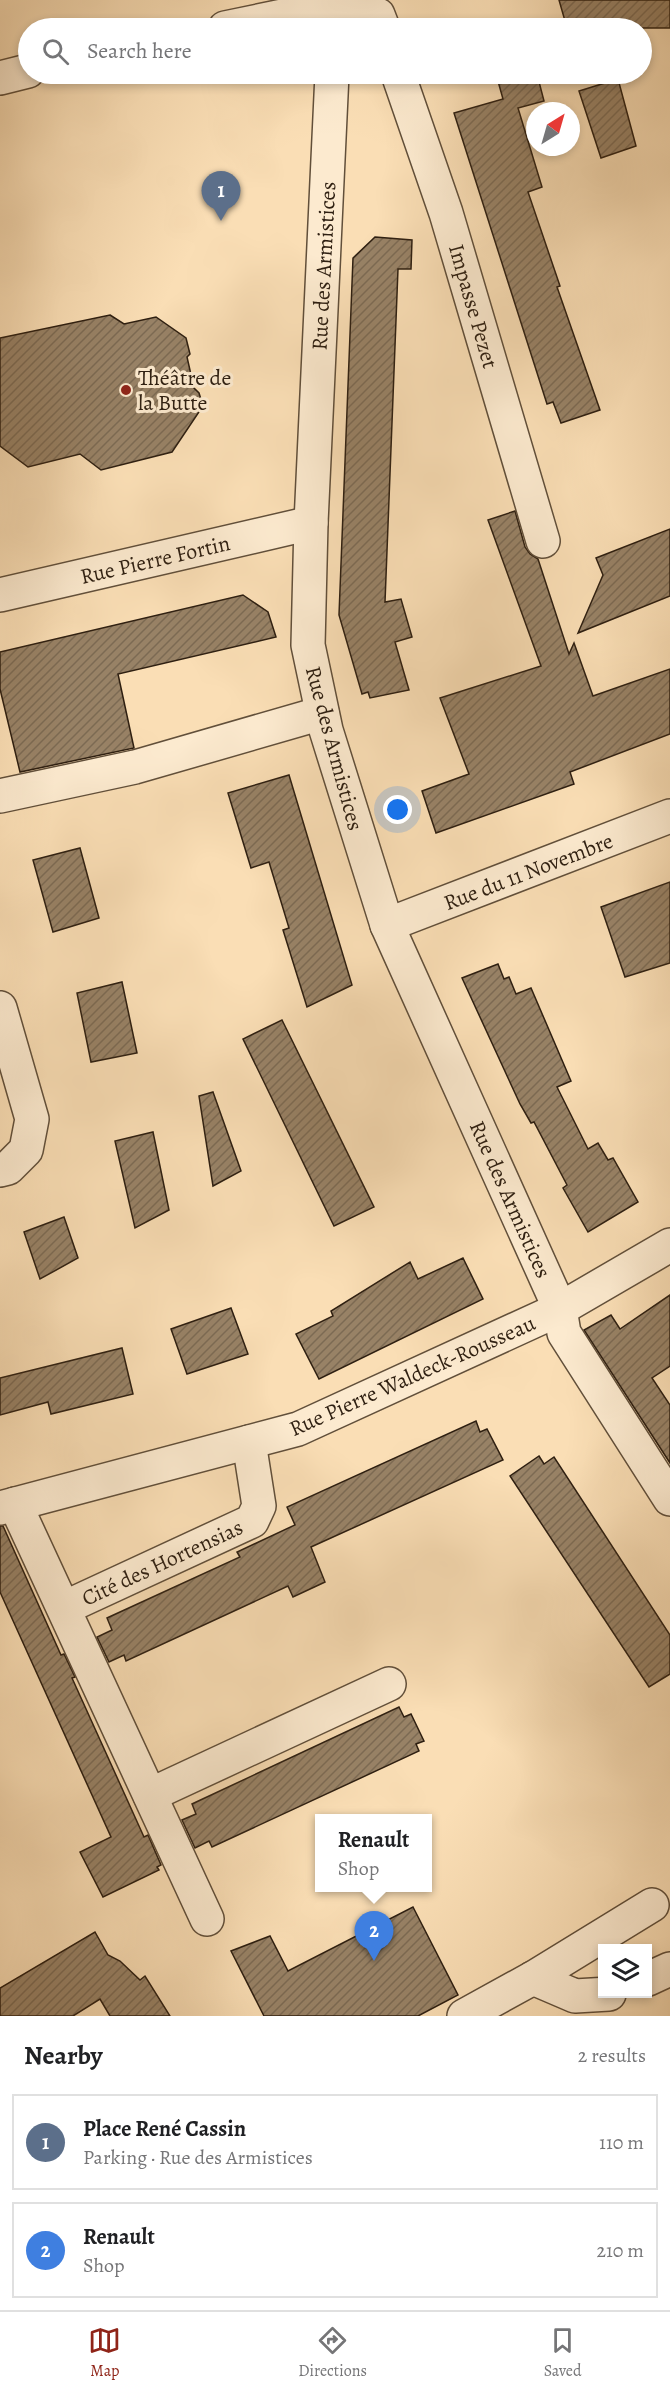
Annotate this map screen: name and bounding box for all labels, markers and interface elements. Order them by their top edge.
search box [18,18,652,84]
icon: search [39,35,72,68]
text: Search here [87,36,192,66]
north arrow [526,102,580,156]
pin: 1 [202,172,240,221]
street label: Rue des Armistices [305,181,343,351]
street label: Impasse Pezet [441,241,505,372]
place label: Théâtre de la Butte [138,363,231,418]
marker: Théâtre de la Butte [119,383,133,397]
street label: Rue Pierre Fortin [77,528,233,592]
street label: Rue des Armistices [298,663,370,834]
your location [383,795,412,824]
street label: Rue du 11 Novembre [439,826,617,918]
street label: Rue des Armistices [462,1116,558,1283]
street label: Rue Pierre Waldeck-Rousseau [285,1308,540,1444]
street label: Cité des Hortensias [77,1512,248,1613]
popup [315,1814,432,1892]
text: Renault [338,1825,409,1855]
text: Shop [338,1855,379,1882]
pin: 2 [354,1912,394,1961]
map controls [598,1944,652,1998]
button: layers [598,1944,652,1998]
text: Nearby [24,2038,103,2073]
text: 2 results [578,2042,646,2069]
text: Place René Cassin [83,2114,246,2144]
text: 1 [42,2129,49,2156]
text: 110 m [599,2129,644,2156]
text: Parking · Rue des Armistices [83,2144,313,2171]
text: Renault [83,2222,155,2252]
text: 2 [41,2237,50,2264]
text: 210 m [596,2237,644,2264]
text: Shop [83,2252,125,2279]
tab: Map [88,2324,121,2382]
tab: Directions [298,2324,367,2382]
tab: Saved [544,2324,582,2382]

